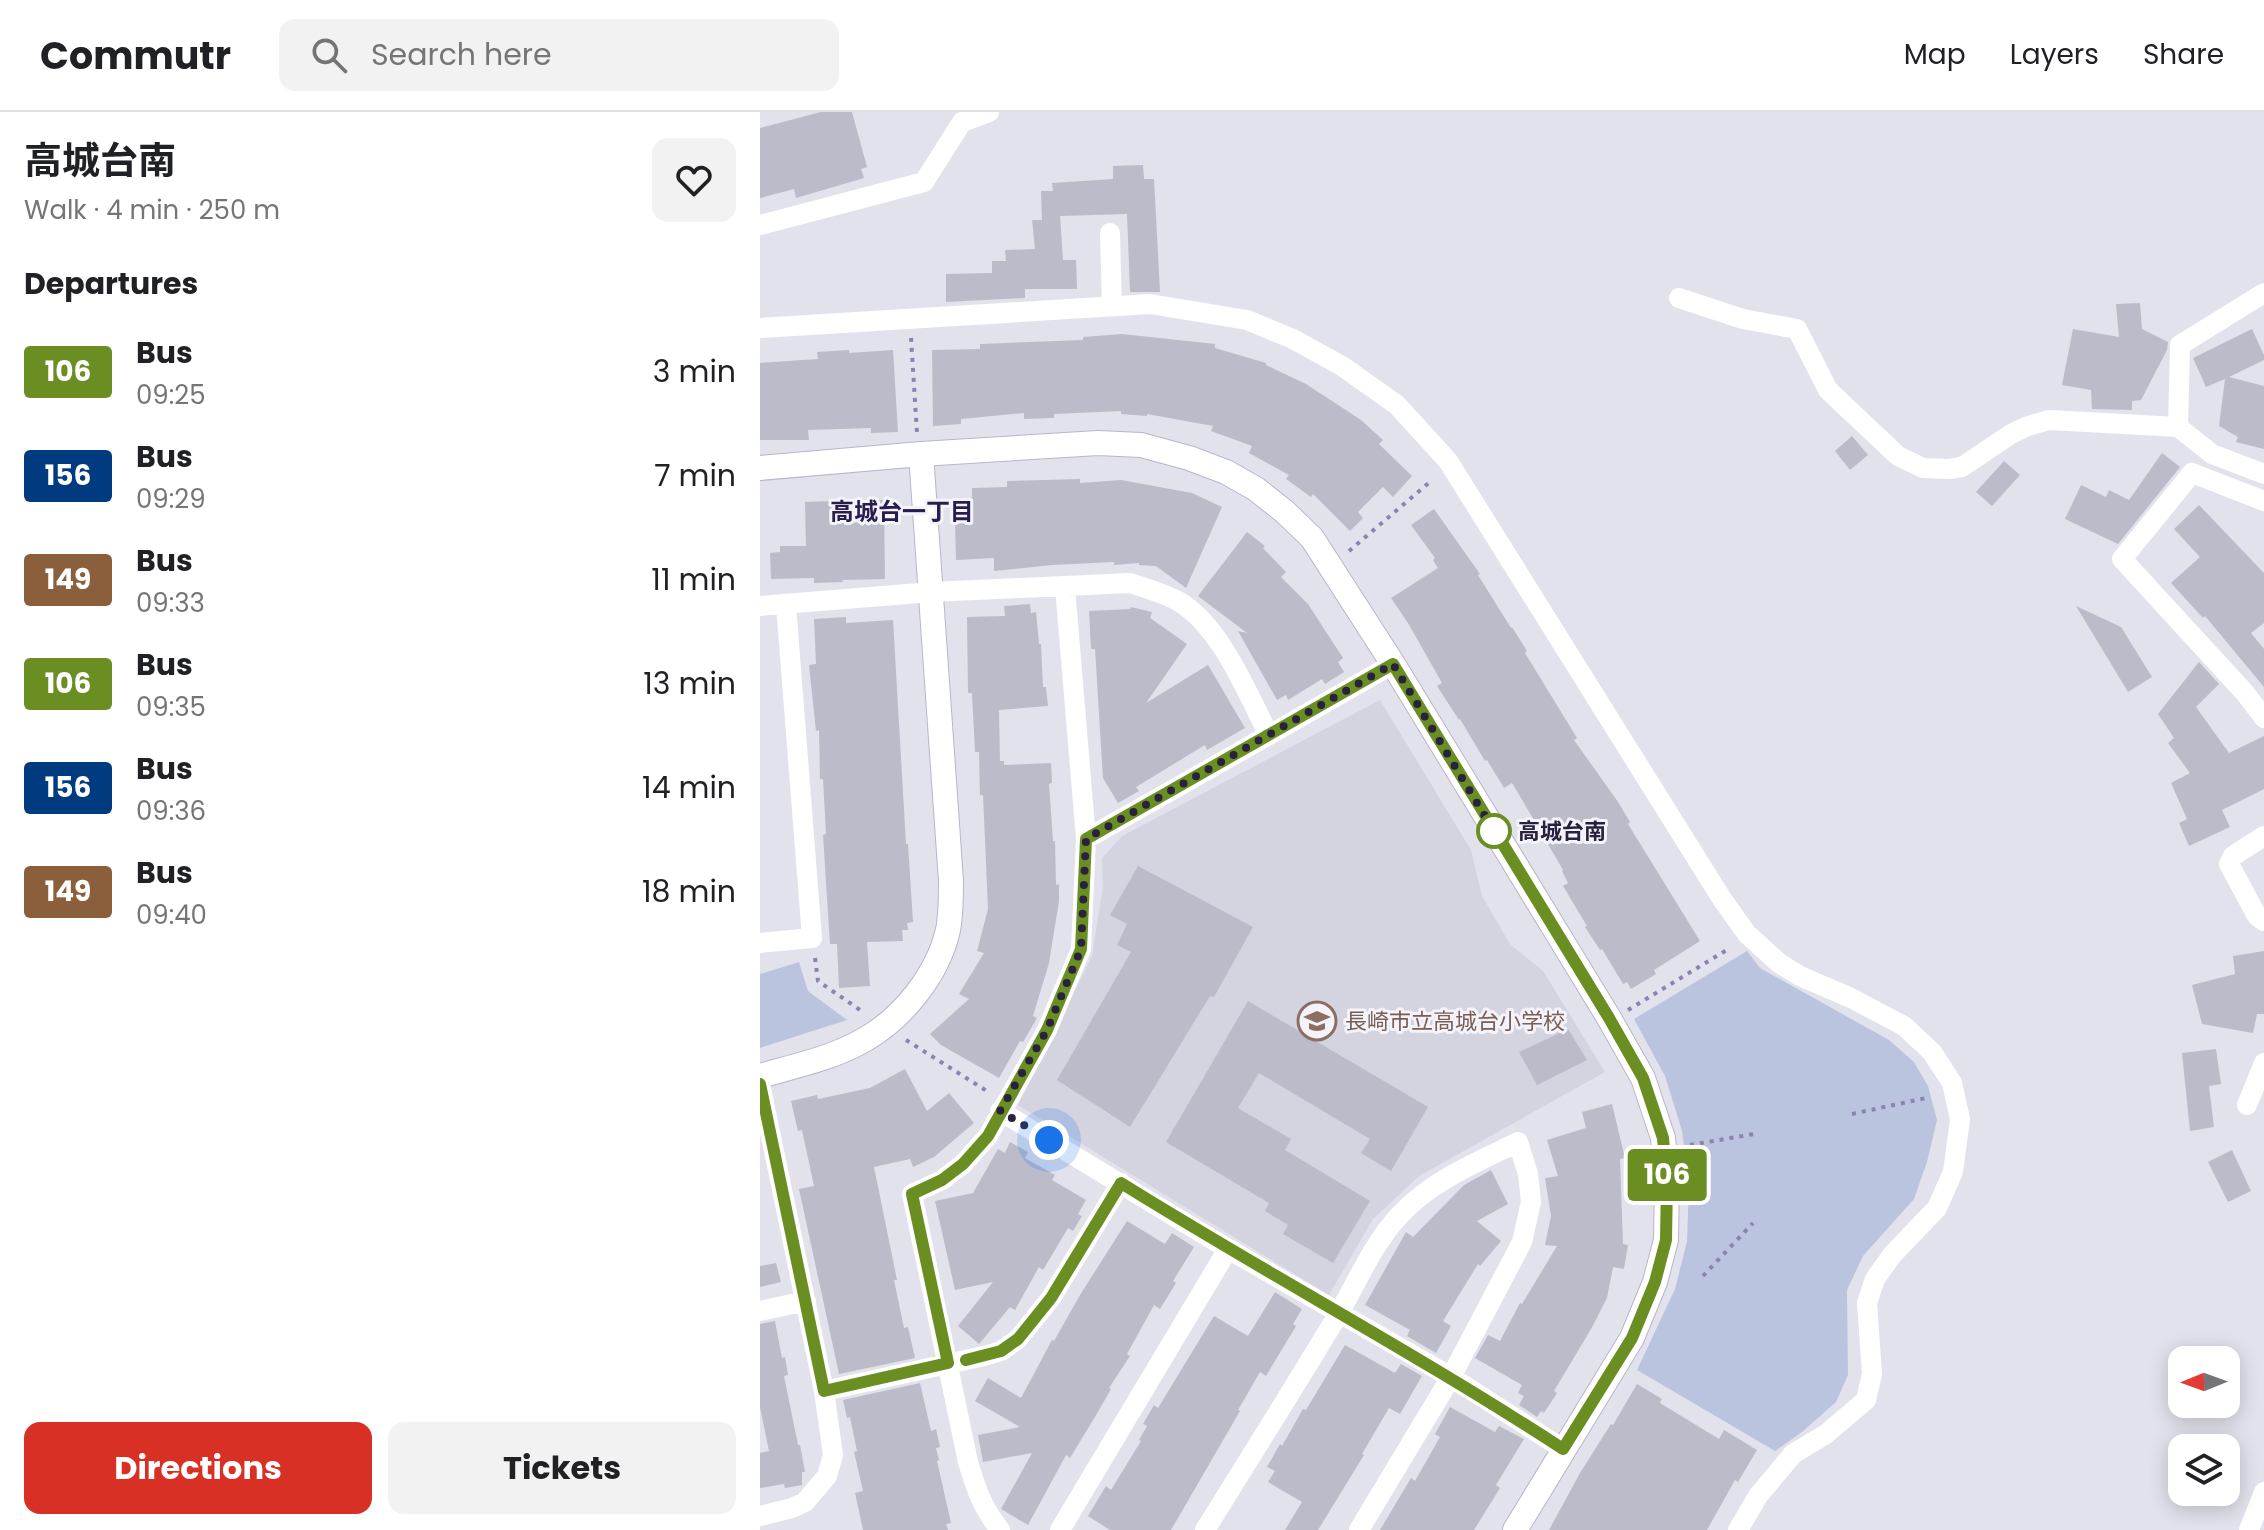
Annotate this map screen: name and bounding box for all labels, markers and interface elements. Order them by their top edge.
search box [279,19,839,91]
text: Commutr [40,29,231,82]
icon: search [307,33,351,77]
text: Search here [371,33,552,76]
text: Map [1904,35,1966,74]
text: Layers [2010,35,2099,74]
text: Share [2143,35,2224,74]
text: 高城台南 [24,134,176,187]
button: heart [652,138,736,222]
text: Walk · 4 min · 250 m [24,192,280,228]
text: Departures [24,262,198,305]
text: Bus [136,331,193,374]
text: 3 min [653,350,736,393]
text: 106 [45,352,91,391]
text: 09:25 [136,377,206,413]
text: Bus [136,435,193,478]
text: 7 min [654,454,736,497]
text: 156 [45,456,91,495]
text: 09:29 [136,481,206,517]
district label: 高城台一丁目 [830,495,974,528]
text: Bus [136,539,193,582]
text: 11 min [651,558,736,601]
text: 149 [45,560,91,599]
text: 09:33 [136,585,205,621]
text: Bus [136,643,193,686]
text: 13 min [643,662,736,705]
text: 106 [45,664,91,703]
text: 09:35 [136,689,206,725]
text: Bus [136,747,193,790]
text: 14 min [642,766,736,809]
text: 156 [45,768,91,807]
text: 09:36 [136,793,206,829]
marker: 高城台南 [1477,814,1511,848]
place label: 高城台南 [1518,816,1606,847]
text: Bus [136,851,193,894]
text: 18 min [642,870,736,913]
text: 149 [45,872,91,911]
text: 09:40 [136,897,207,933]
school or university icon: 長崎市立高城台小学校 [1296,1000,1338,1042]
place label: 長崎市立高城台小学校 [1345,1006,1565,1037]
your location [1029,1120,1069,1160]
line badge: 106 [1621,1149,1713,1201]
text: 106 [1644,1155,1690,1194]
north arrow [2168,1346,2240,1418]
map controls [2168,1346,2240,1506]
button: Directions [24,1422,372,1514]
button: Tickets [388,1422,736,1514]
button: layers [2168,1434,2240,1506]

